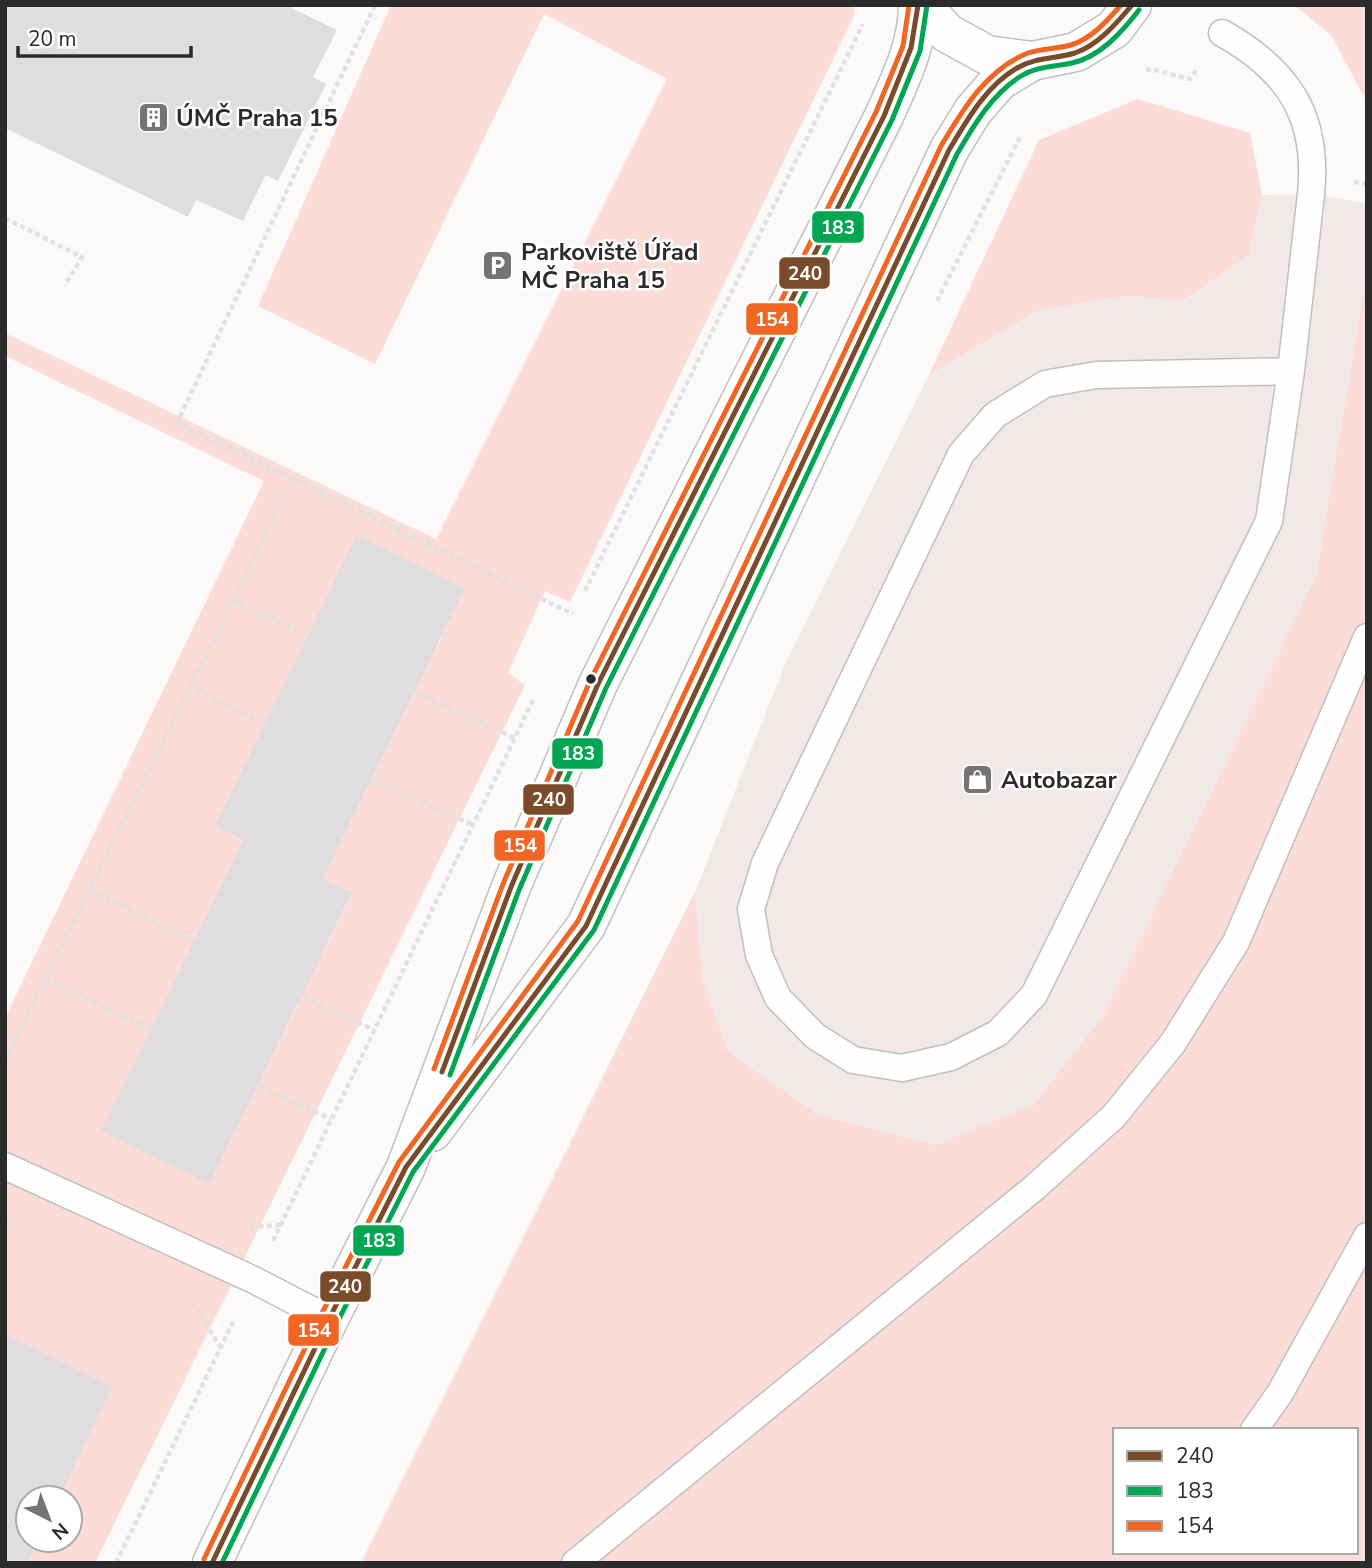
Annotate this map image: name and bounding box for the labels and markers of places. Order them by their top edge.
building icon: ÚMČ Praha 15 [136,101,170,135]
place label: ÚMČ Praha 15 [176,102,338,134]
place label: Parkoviště Úřad MČ Praha 15 [521,236,698,296]
parking icon: Parkoviště Úřad MČ Praha 15 [481,249,515,283]
unlabelled marker [584,672,598,686]
shop icon: Autobazar [961,763,995,797]
place label: Autobazar [1001,764,1118,796]

